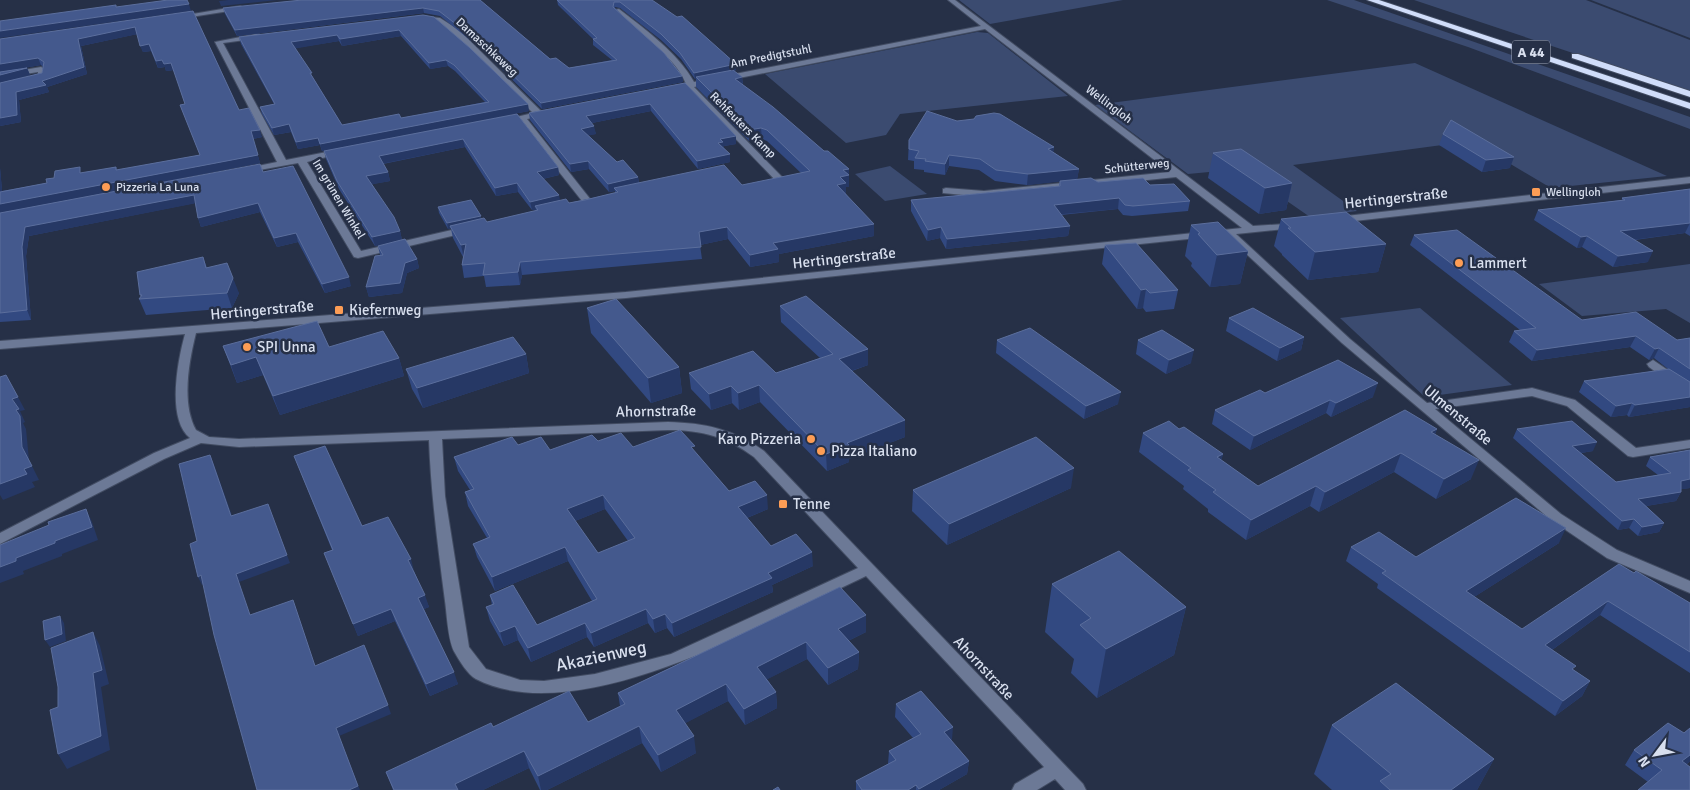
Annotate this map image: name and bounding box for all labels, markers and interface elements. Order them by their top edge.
street label: Damaschkeweg [453,15,521,80]
street label: Am Predigtstuhl [729,41,813,72]
road number: A 44 [1512,41,1550,64]
street label: Wellingloh [1082,82,1135,127]
street label: Rehfeuters Kamp [706,89,779,162]
street label: Schütterweg [1104,156,1170,177]
street label: Im grünen Winkel [309,157,368,242]
place label: Pizzeria La Luna [116,180,199,195]
marker: Pizzeria La Luna [100,181,112,193]
street label: Hertingerstraße [1343,184,1449,212]
place label: Wellingloh [1546,185,1601,200]
marker: Wellingloh [1530,186,1542,198]
street label: Hertingerstraße [791,244,897,272]
place label: Lammert [1469,254,1527,272]
marker: Lammert [1453,257,1465,269]
street label: Hertingerstraße [210,297,314,323]
place label: Kiefernweg [349,301,422,319]
marker: Kiefernweg [333,304,345,316]
place label: SPI Unna [257,338,316,356]
marker: SPI Unna [241,341,253,353]
street label: Ulmenstraße [1420,381,1496,449]
street label: Ahornstraße [616,401,696,421]
place label: Karo Pizzeria [717,430,801,448]
marker: Karo Pizzeria [805,433,817,445]
place label: Pizza Italiano [831,442,917,460]
marker: Pizza Italiano [815,445,827,457]
place label: Tenne [793,495,831,513]
marker: Tenne [777,498,789,510]
street label: Ahornstraße [950,632,1018,704]
street label: Akazienweg [554,636,648,676]
north arrow [1630,730,1680,780]
text: N [1635,753,1654,770]

